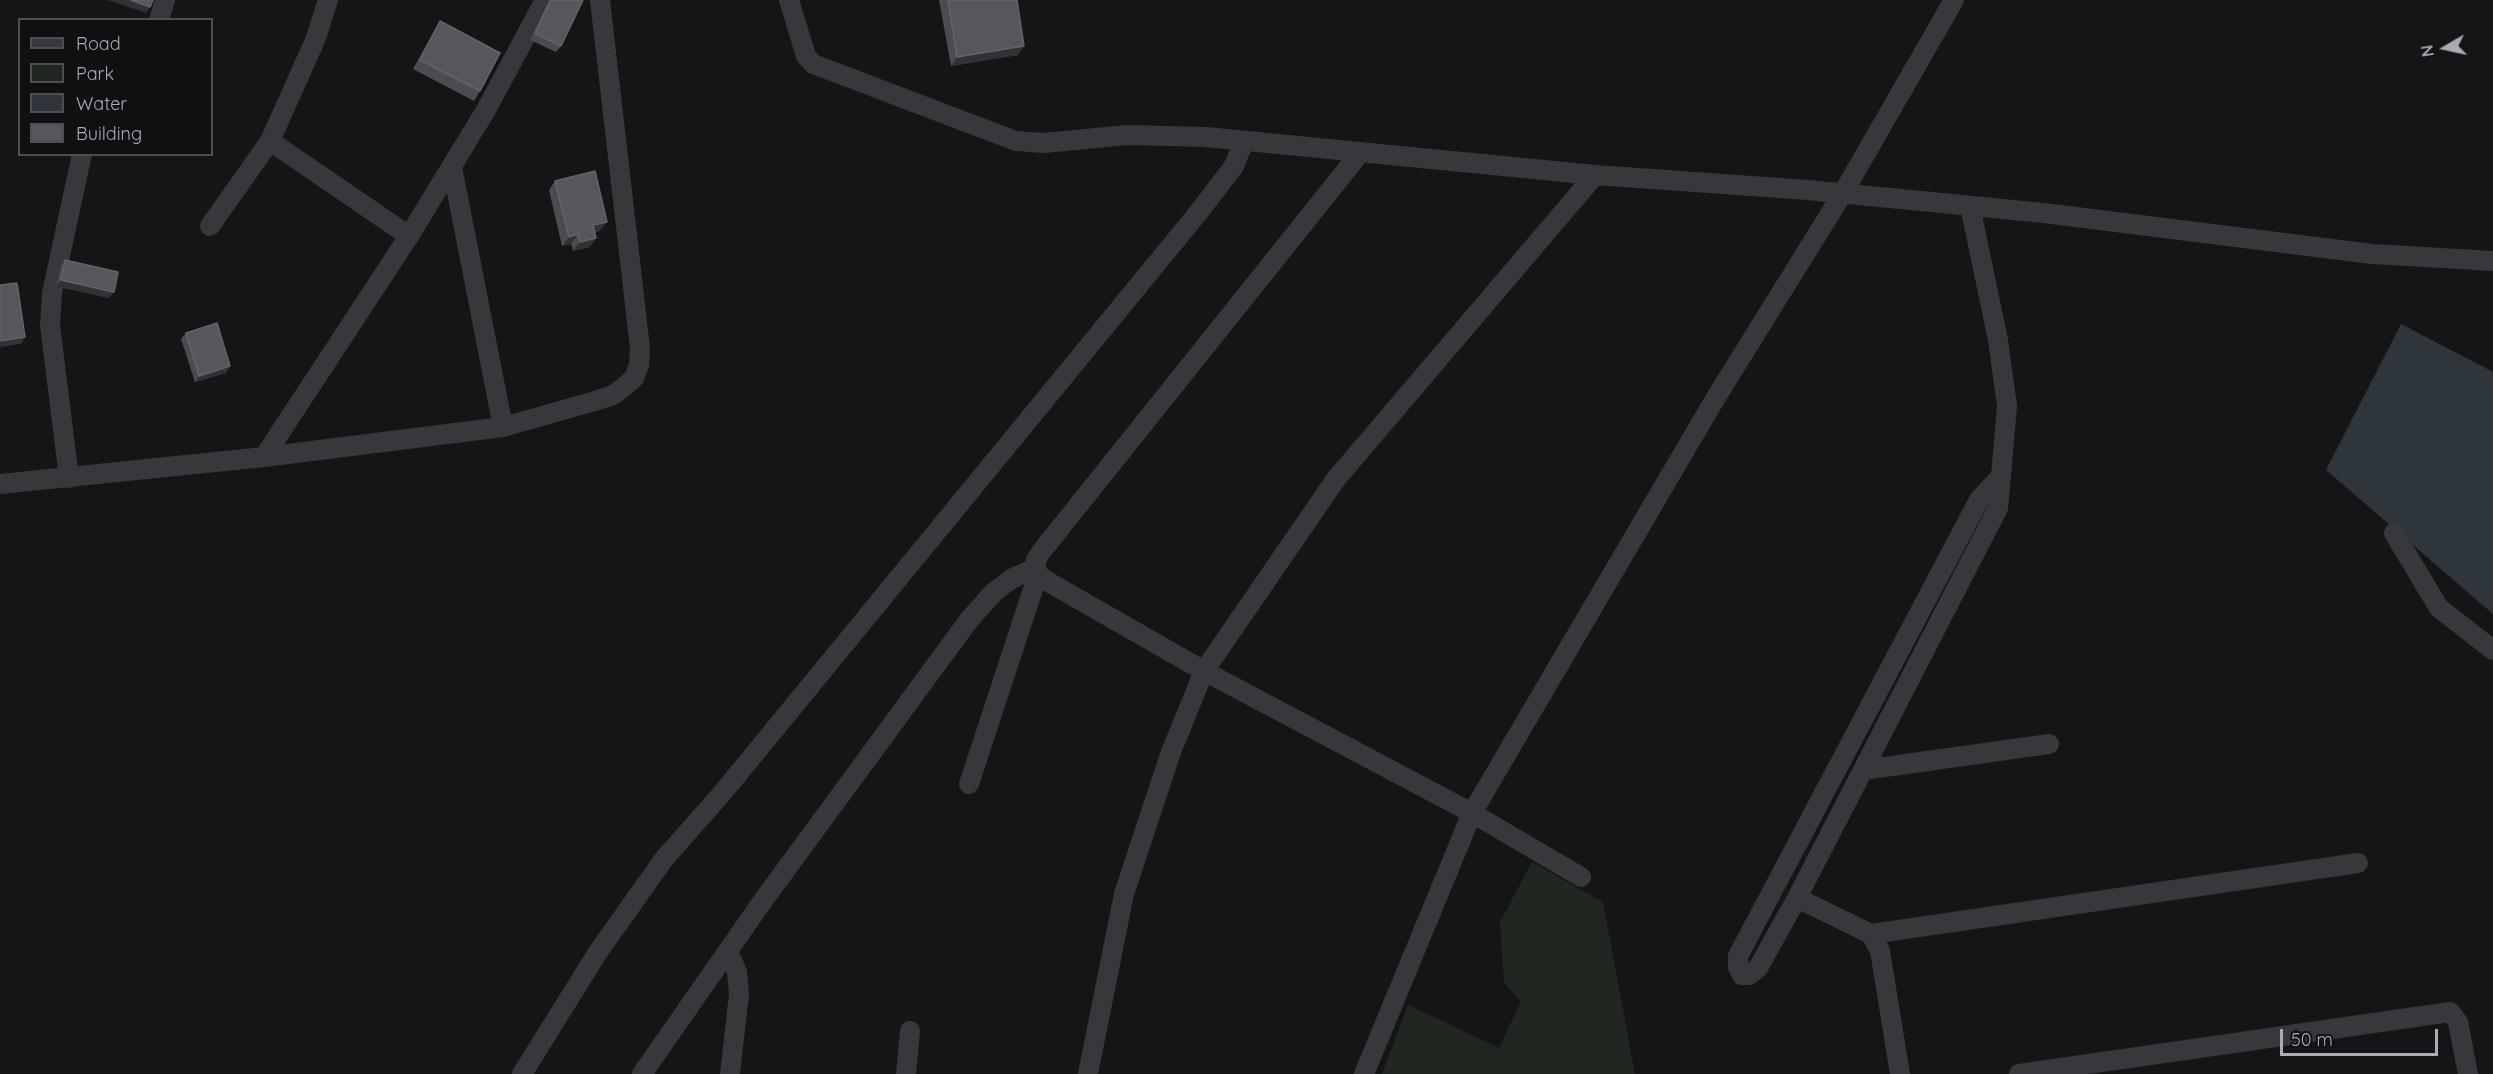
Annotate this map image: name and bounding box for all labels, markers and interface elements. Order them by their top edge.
legend [18,18,213,156]
north arrow [2415,18,2475,78]
text: Road [76,32,121,55]
text: N [2416,43,2438,58]
text: Park [76,62,114,85]
text: Water [76,92,127,115]
text: Building [76,122,142,145]
scale bar [2283,1017,2440,1055]
text: 50 m [2291,1028,2333,1051]

